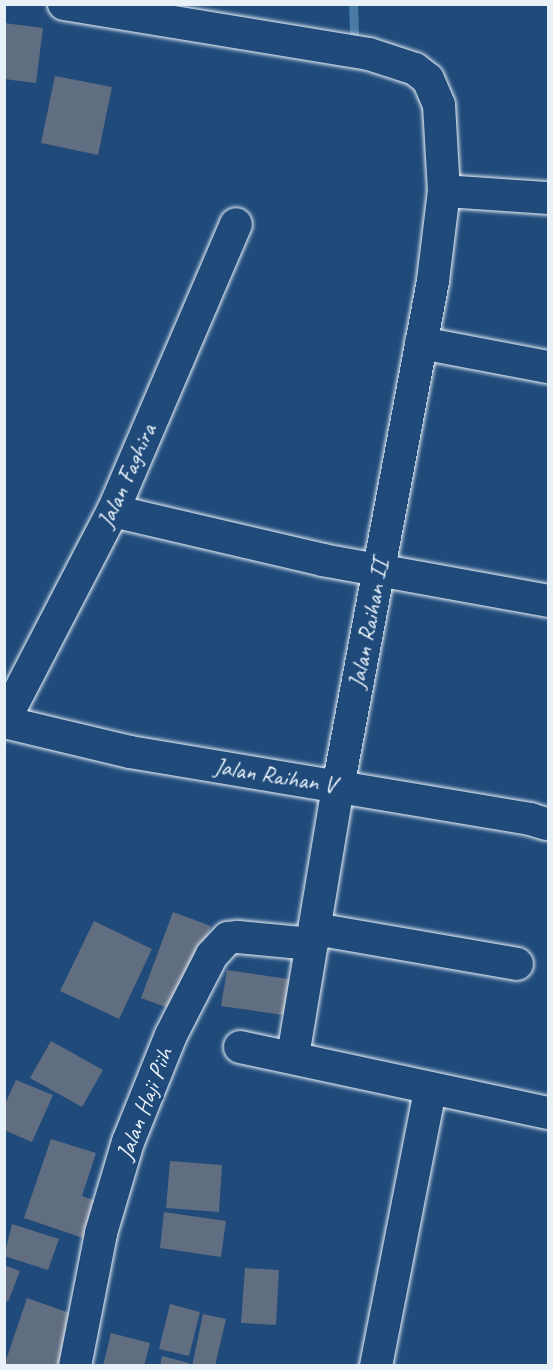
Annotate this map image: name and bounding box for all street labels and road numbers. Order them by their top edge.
street label: Jalan Faghira [91,419,163,533]
street label: Jalan Raihan II [342,556,396,692]
street label: Jalan Raihan V [211,752,339,800]
street label: Jalan Haji Piih [110,1043,180,1165]

